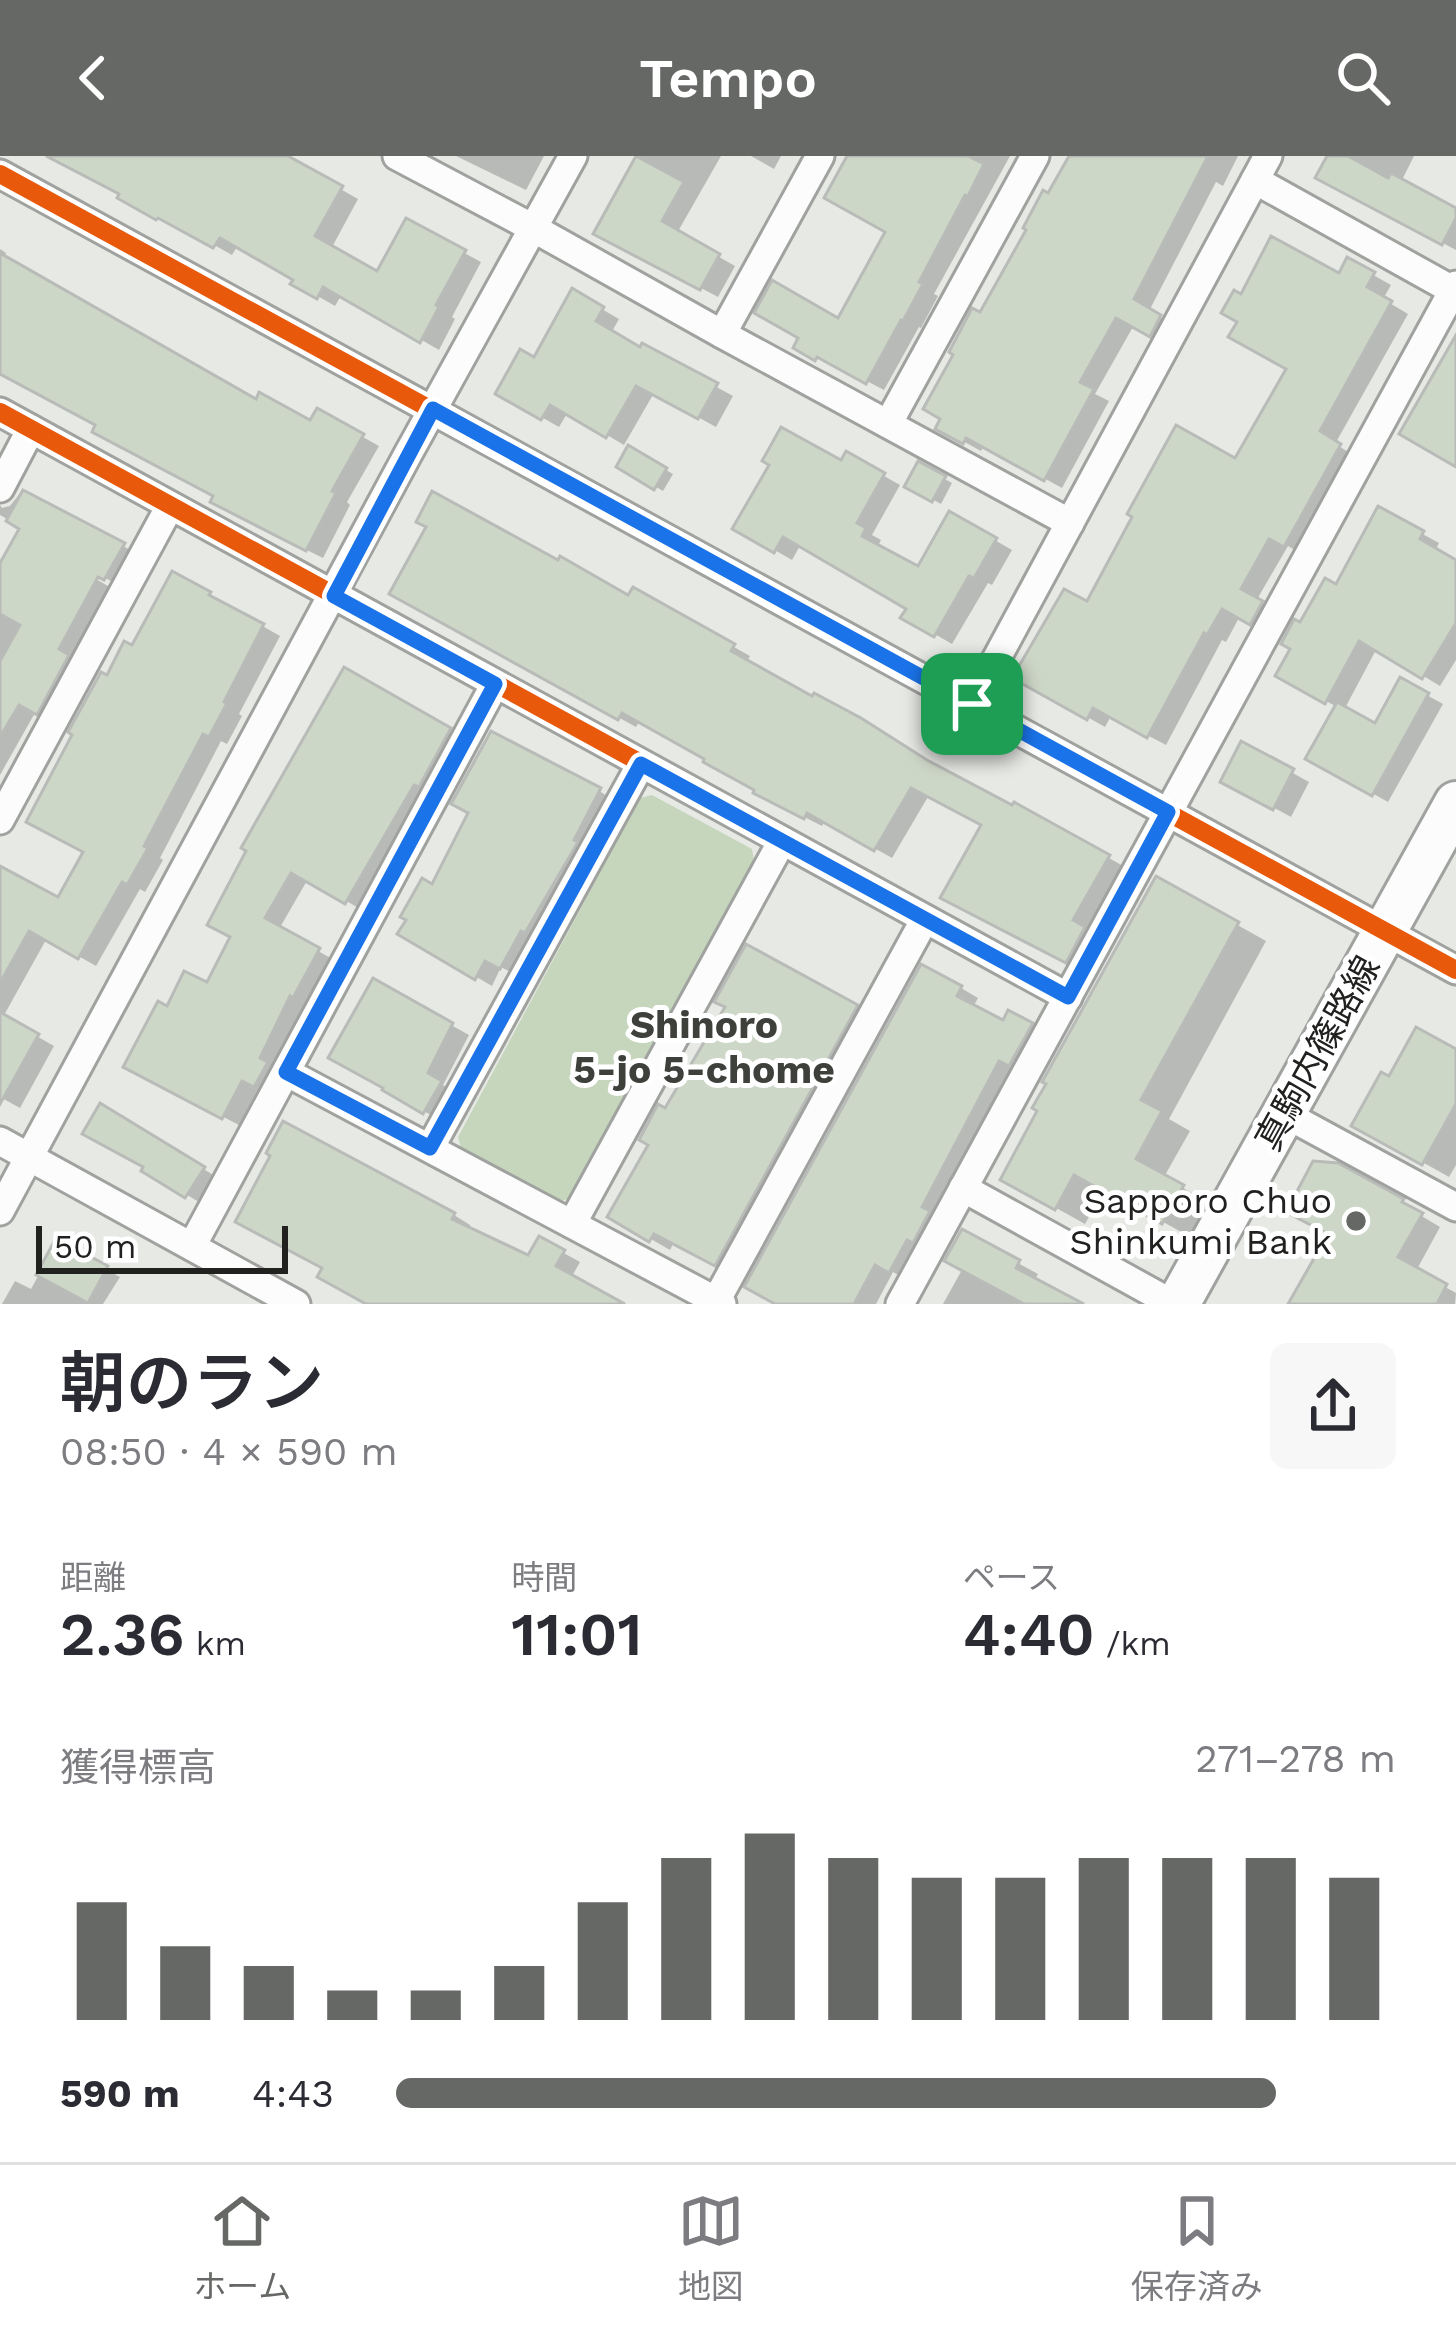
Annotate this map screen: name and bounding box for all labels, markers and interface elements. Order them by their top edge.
icon: back [60,45,126,111]
icon: search [1330,45,1396,111]
text: Tempo [639,47,817,110]
pin [921,653,1023,755]
icon: arrive [939,671,1005,737]
street label: 真駒内篠路線 [1247,949,1389,1158]
district label: Shinoro 5-jo 5-chome [573,1002,835,1092]
place label: Sapporo Chuo Shinkumi Bank [1069,1180,1332,1263]
marker: Sapporo Chuo Shinkumi Bank [1343,1208,1369,1234]
scale bar [36,1220,288,1273]
text: 50 m [54,1227,136,1266]
button: share [1270,1343,1396,1469]
text: 朝のラン [60,1345,324,1422]
text: 08:50 · 4 × 590 m [60,1429,398,1474]
text: 距離 [60,1558,126,1597]
text: 時間 [511,1558,577,1597]
text: ペース [963,1558,1060,1597]
text: 2.36 [60,1599,184,1670]
text: 11:01 [511,1599,642,1670]
text: 4:40 [963,1599,1095,1670]
text: km [184,1624,246,1663]
text: /km [1095,1624,1171,1663]
text: 271–278 m [1195,1736,1396,1781]
text: 獲得標高 [60,1745,216,1790]
text: 590 m [60,2071,180,2116]
text: 4:43 [252,2071,334,2116]
tab: ホーム [193,2188,291,2308]
tab: 地図 [678,2188,744,2308]
tab: 保存済み [1131,2188,1263,2308]

